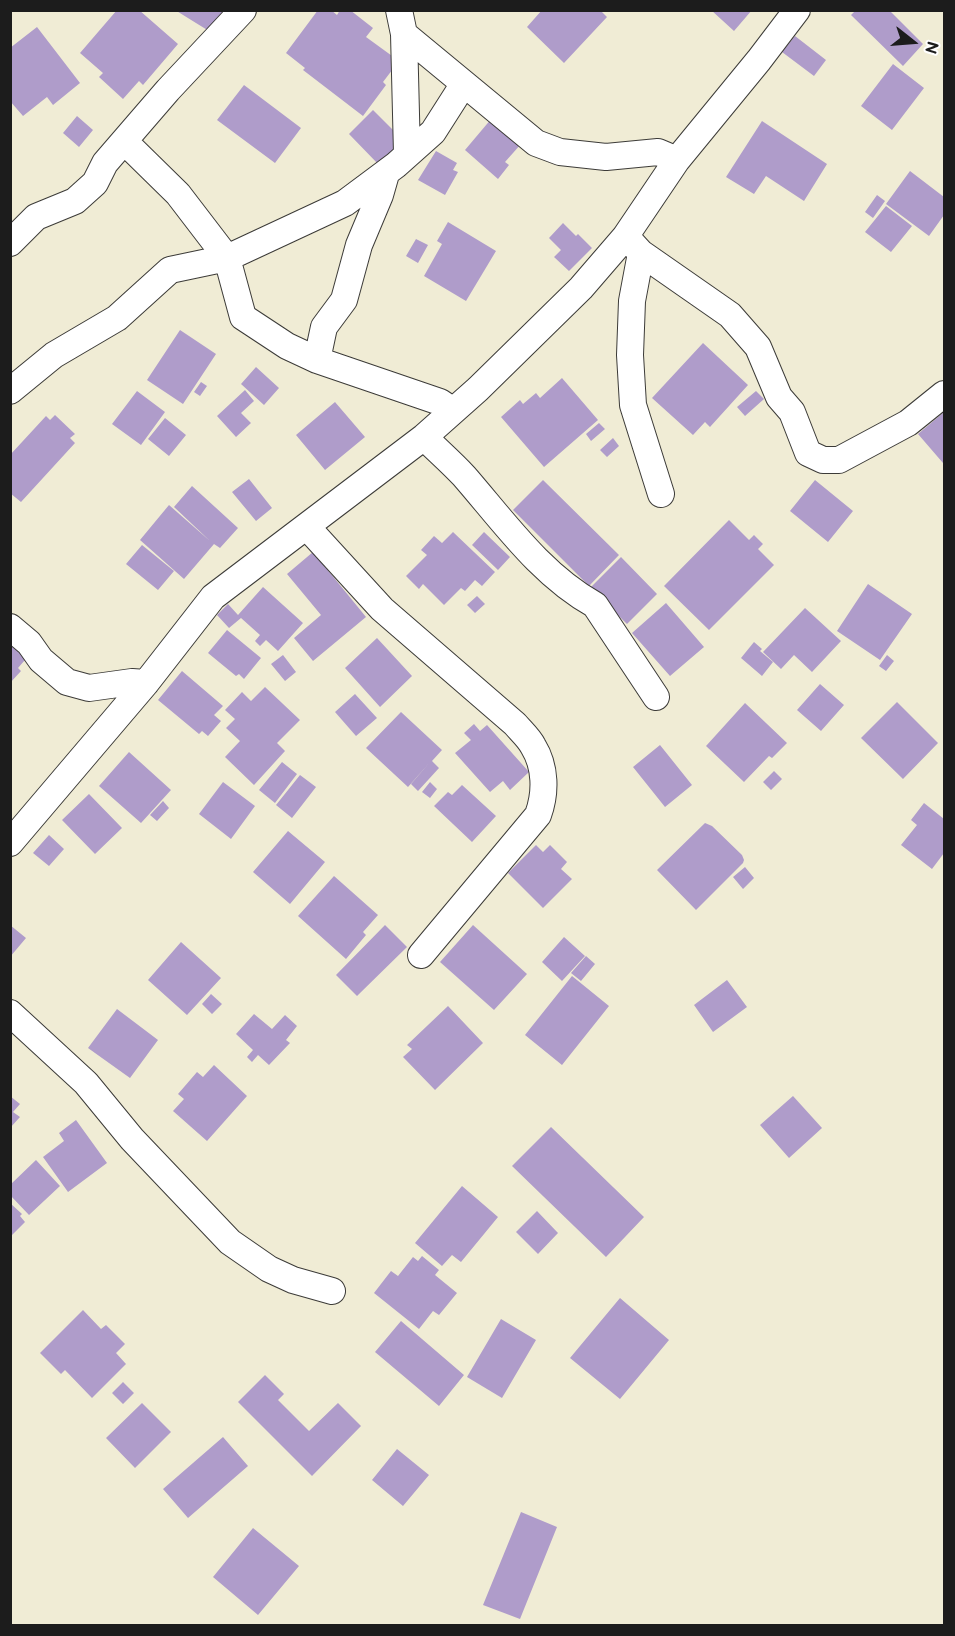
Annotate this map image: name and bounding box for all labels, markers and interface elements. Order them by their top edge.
north arrow [883,12,943,72]
text: N [920,39,942,56]

